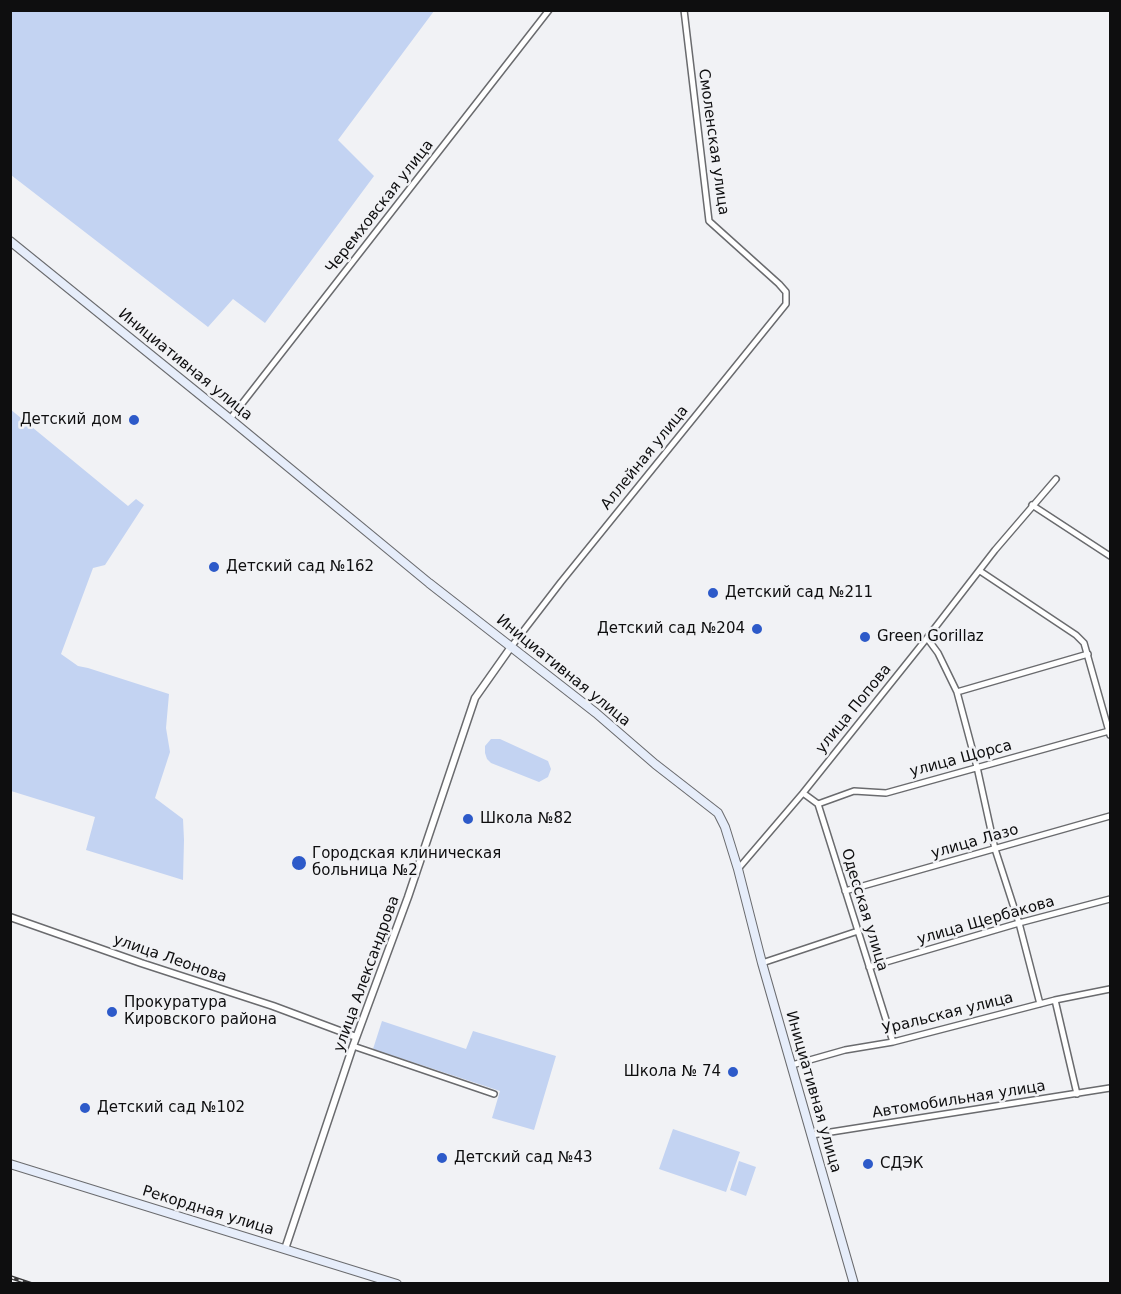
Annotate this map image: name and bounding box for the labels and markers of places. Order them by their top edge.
place label: Детский дом [20,411,122,429]
marker: Детский дом [127,413,141,427]
place label: Детский сад №162 [226,558,374,576]
marker: Детский сад №162 [207,560,221,574]
place label: Детский сад №211 [725,584,873,602]
marker: Детский сад №211 [706,586,720,600]
place label: Детский сад №204 [597,620,745,638]
marker: Детский сад №204 [750,622,764,636]
place label: Green Gorillaz [877,628,984,646]
marker: Green Gorillaz [858,630,872,644]
place label: Школа №82 [480,810,573,828]
marker: Школа №82 [461,812,475,826]
place label: Городская клиническая больница №2 [312,845,501,880]
marker: Городская клиническая больница №2 [290,854,308,872]
place label: Прокуратура Кировского района [124,994,277,1029]
marker: Прокуратура Кировского района [105,1005,119,1019]
place label: Школа № 74 [624,1063,721,1081]
marker: Школа № 74 [726,1065,740,1079]
place label: Детский сад №102 [97,1099,245,1117]
marker: Детский сад №102 [78,1101,92,1115]
place label: Детский сад №43 [454,1149,593,1167]
marker: Детский сад №43 [435,1151,449,1165]
place label: СДЭК [880,1155,923,1173]
marker: СДЭК [861,1157,875,1171]

